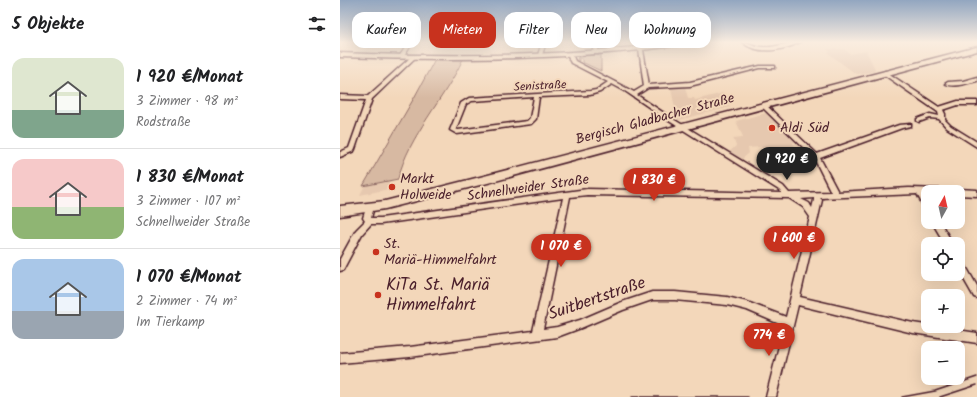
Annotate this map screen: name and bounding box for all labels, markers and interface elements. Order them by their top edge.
text: 5 Objekte [12,11,84,38]
chip: Kaufen [352,12,421,48]
chip: Mieten [429,12,496,48]
chip: Filter [504,12,563,48]
chip: Neu [571,12,621,48]
chip: Wohnung [629,12,711,48]
icon: filters [306,13,328,35]
text: 1 920 €/Monat [136,64,243,91]
icon: home [44,74,92,122]
street label: Senistraße [513,75,567,97]
street label: Bergisch Gladbacher Straße [573,87,737,151]
text: 3 Zimmer · 98 m² [136,91,238,112]
text: Rodstraße [136,112,190,133]
place label: Aldi Süd [780,117,830,139]
marker: Aldi Süd [767,123,777,133]
pin: 1 920 € [750,147,824,181]
text: 1 920 € [765,149,809,170]
text: 1 830 €/Monat [136,164,244,191]
place label: Markt Holweide [400,168,452,206]
street label: Schnellweider Straße [466,168,591,207]
pin: 1 830 € [617,168,691,202]
text: 1 830 € [632,170,676,191]
icon: home [44,175,92,223]
marker: Markt Holweide [387,182,397,192]
north arrow [921,185,965,229]
map controls [921,185,965,385]
text: 3 Zimmer · 107 m² [136,191,240,212]
text: Schnellweider Straße [136,212,250,233]
pin: 1 600 € [757,226,831,260]
text: 1 600 € [773,228,815,249]
place label: St. Mariä-Himmelfahrt [384,233,497,271]
pin: 1 070 € [524,234,598,268]
text: 1 070 € [540,236,582,257]
button: locate [921,237,965,281]
marker: St. Mariä-Himmelfahrt [371,247,381,257]
text: 1 070 €/Monat [136,264,242,291]
street label: Suitbertstraße [545,270,650,328]
place label: KiTa St. Mariä Himmelfahrt [386,272,490,319]
icon: home [44,275,92,323]
button: + [921,289,965,333]
marker: KiTa St. Mariä Himmelfahrt [373,290,383,300]
text: 2 Zimmer · 74 m² [136,291,237,312]
text: Im Tierkamp [136,312,205,333]
pin: 774 € [741,323,797,357]
text: 774 € [753,325,785,346]
button: − [921,341,965,385]

